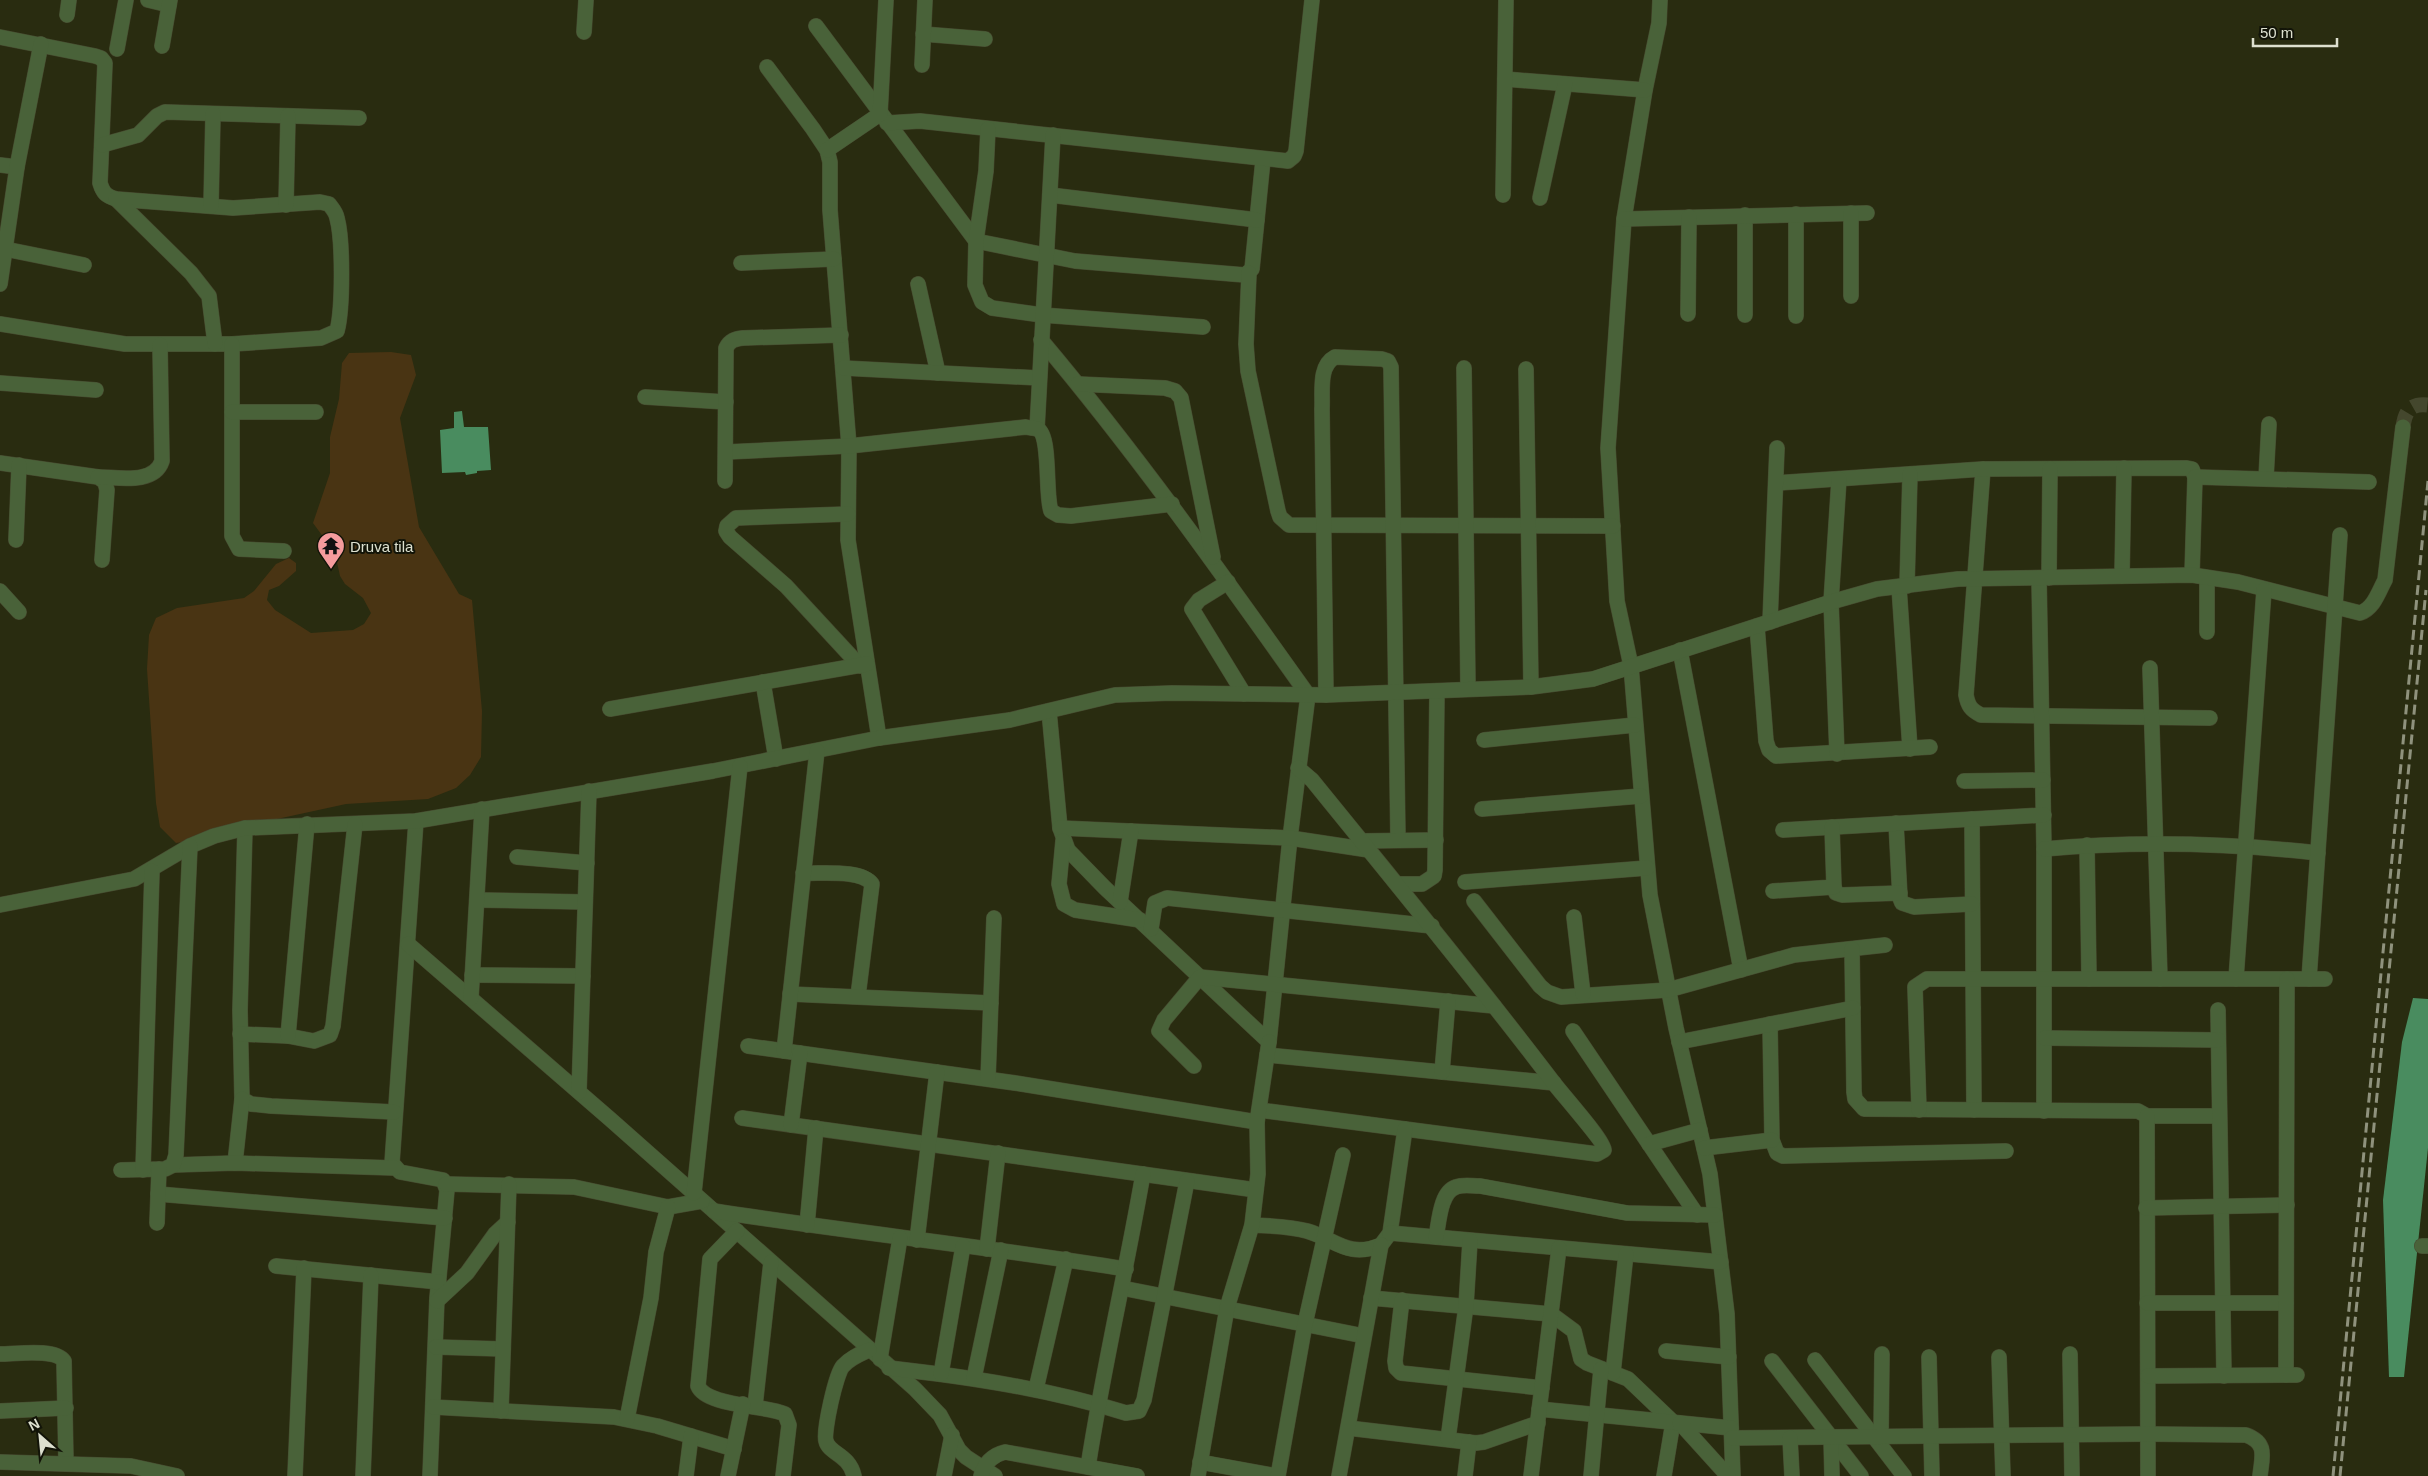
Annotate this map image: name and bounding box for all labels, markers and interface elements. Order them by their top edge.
scale bar [2253,15,2337,47]
text: 50 m [2260,24,2293,41]
temple icon: Druva tila [316,531,346,570]
place label: Druva tila [350,538,414,555]
north arrow [15,1411,65,1461]
text: N [26,1415,42,1434]

